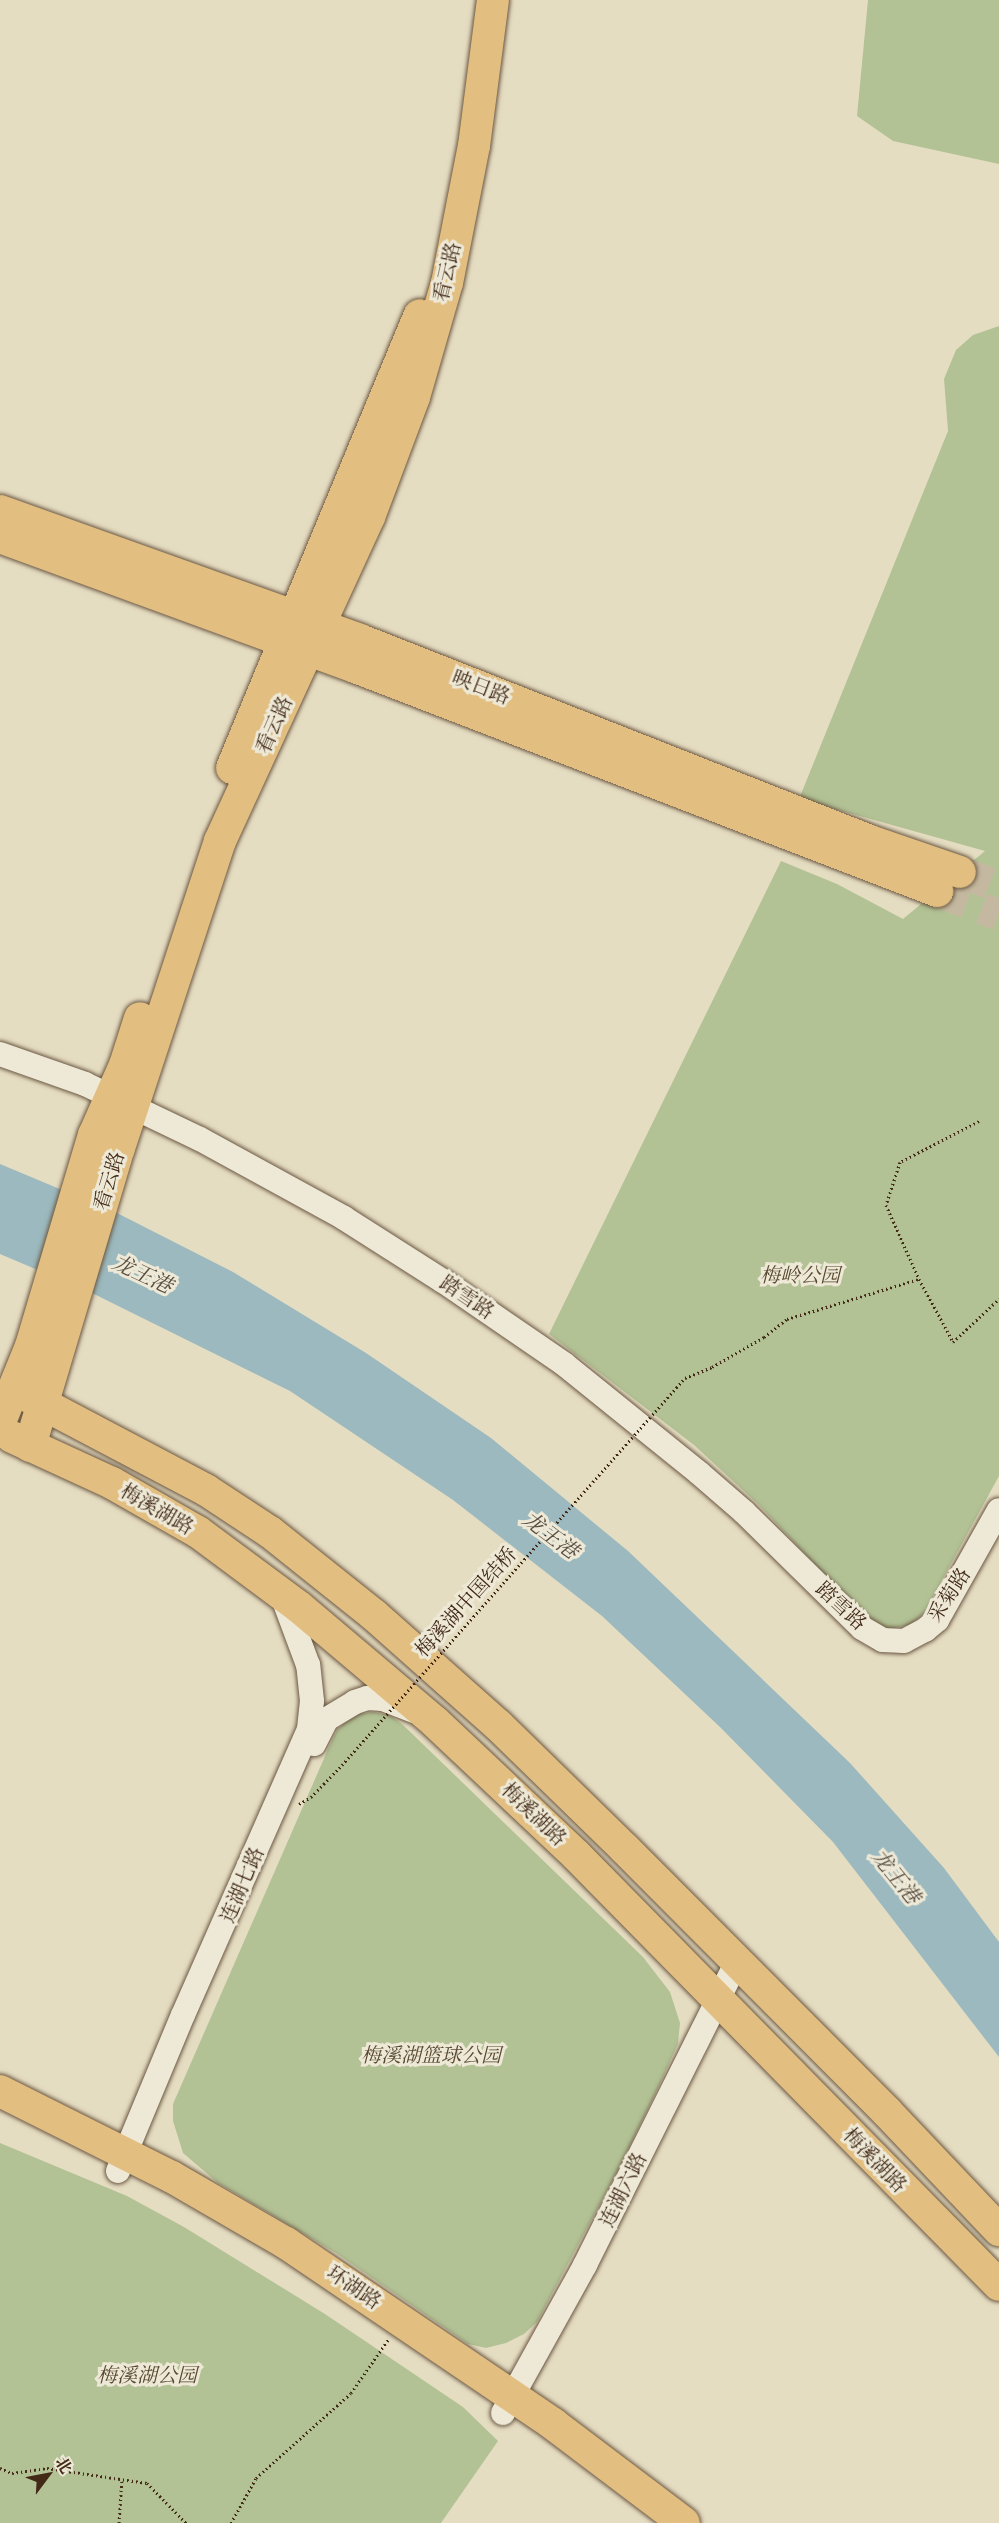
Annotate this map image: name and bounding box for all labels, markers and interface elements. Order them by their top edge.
street label: 看云路 [429,240,465,304]
street label: 映日路 [449,665,513,709]
street label: 看云路 [251,693,297,757]
street label: 看云路 [89,1149,129,1213]
water label: 龙王港 [108,1250,176,1300]
park label: 梅岭公园 [760,1263,840,1287]
street label: 踏雪路 [435,1270,499,1324]
street label: 梅溪湖路 [116,1479,198,1539]
water label: 龙王港 [517,1507,583,1565]
street label: 梅溪湖中国结桥 [410,1542,522,1662]
street label: 采菊路 [923,1563,975,1627]
street label: 踏雪路 [811,1577,871,1635]
street label: 梅溪湖路 [497,1778,571,1850]
street label: 连湖七路 [215,1843,269,1927]
water label: 龙王港 [865,1845,925,1909]
park label: 梅溪湖篮球公园 [361,2043,501,2067]
street label: 梅溪湖路 [839,2123,911,2197]
street label: 连湖六路 [595,2149,651,2231]
street label: 环湖路 [322,2260,386,2314]
park label: 梅溪湖公园 [97,2363,197,2387]
north arrow [18,2445,78,2505]
text: 北 [51,2453,76,2478]

